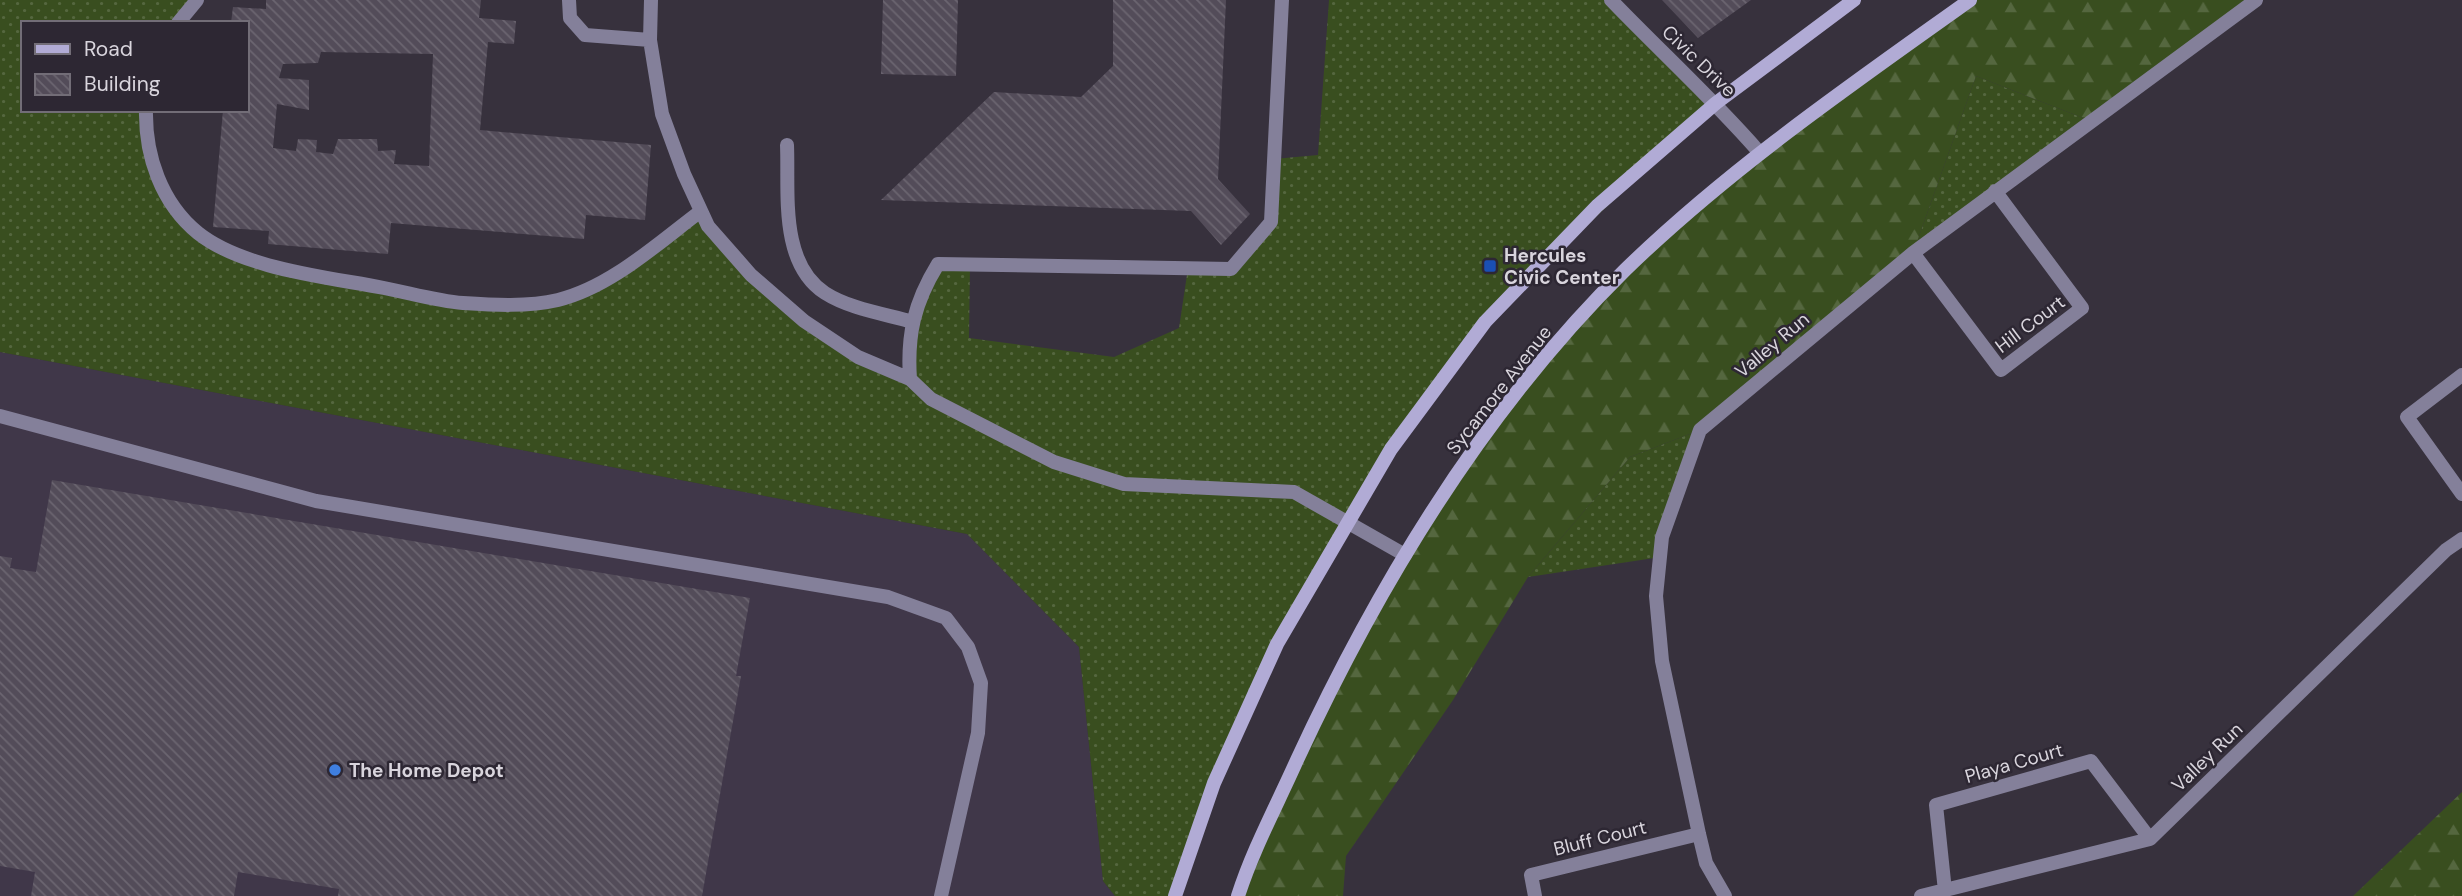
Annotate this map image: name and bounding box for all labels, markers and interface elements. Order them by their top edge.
street label: Civic Drive [1657,19,1741,103]
legend [21,21,248,112]
text: Road [84,35,133,63]
text: Building [84,70,161,98]
place label: Hercules Civic Center [1504,243,1620,290]
marker: Hercules Civic Center [1482,258,1498,274]
street label: Hill Court [1990,290,2070,358]
street label: Valley Run [1730,307,1814,383]
street label: Sycamore Avenue [1441,320,1557,460]
street label: Valley Run [2166,717,2248,797]
street label: Playa Court [1962,737,2066,789]
place label: The Home Depot [349,758,504,783]
marker: The Home Depot [327,762,343,778]
street label: Bluff Court [1551,814,1649,862]

